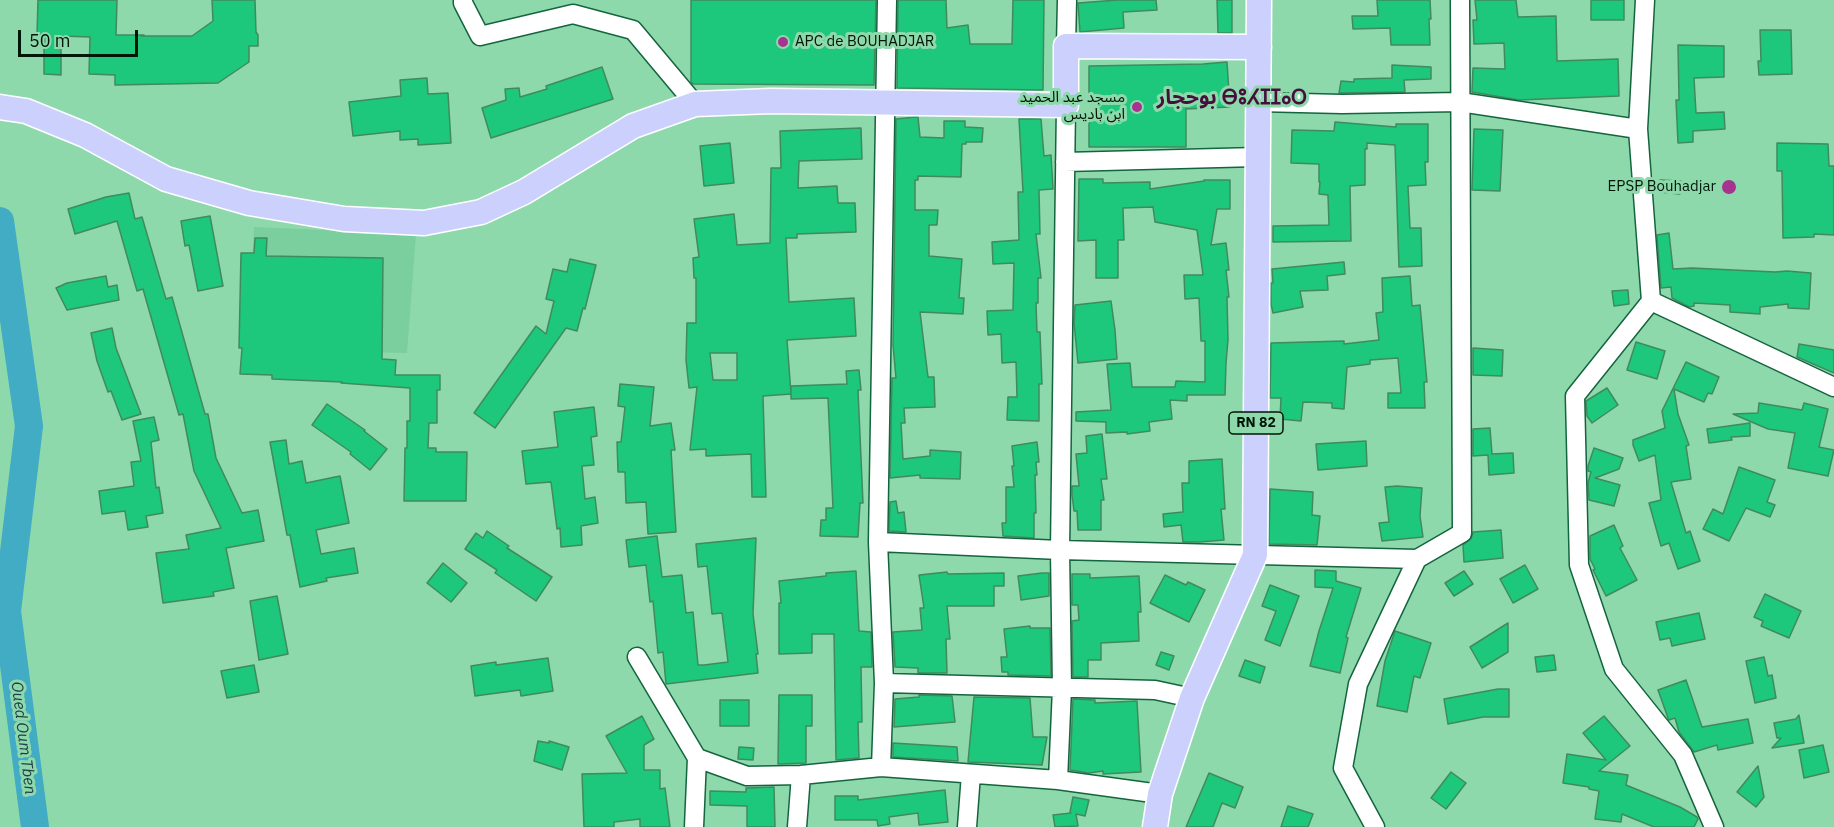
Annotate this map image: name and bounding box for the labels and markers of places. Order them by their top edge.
place label: APC de BOUHADJAR [795,33,934,51]
marker: APC de BOUHADJAR [776,35,790,49]
place label: مسجد عبد الحميد ابن باديس [1020,89,1125,124]
marker: مسجد عبد الحميد ابن باديس [1130,100,1144,114]
place label: EPSP Bouhadjar [1608,178,1716,196]
marker: EPSP Bouhadjar [1720,178,1738,196]

